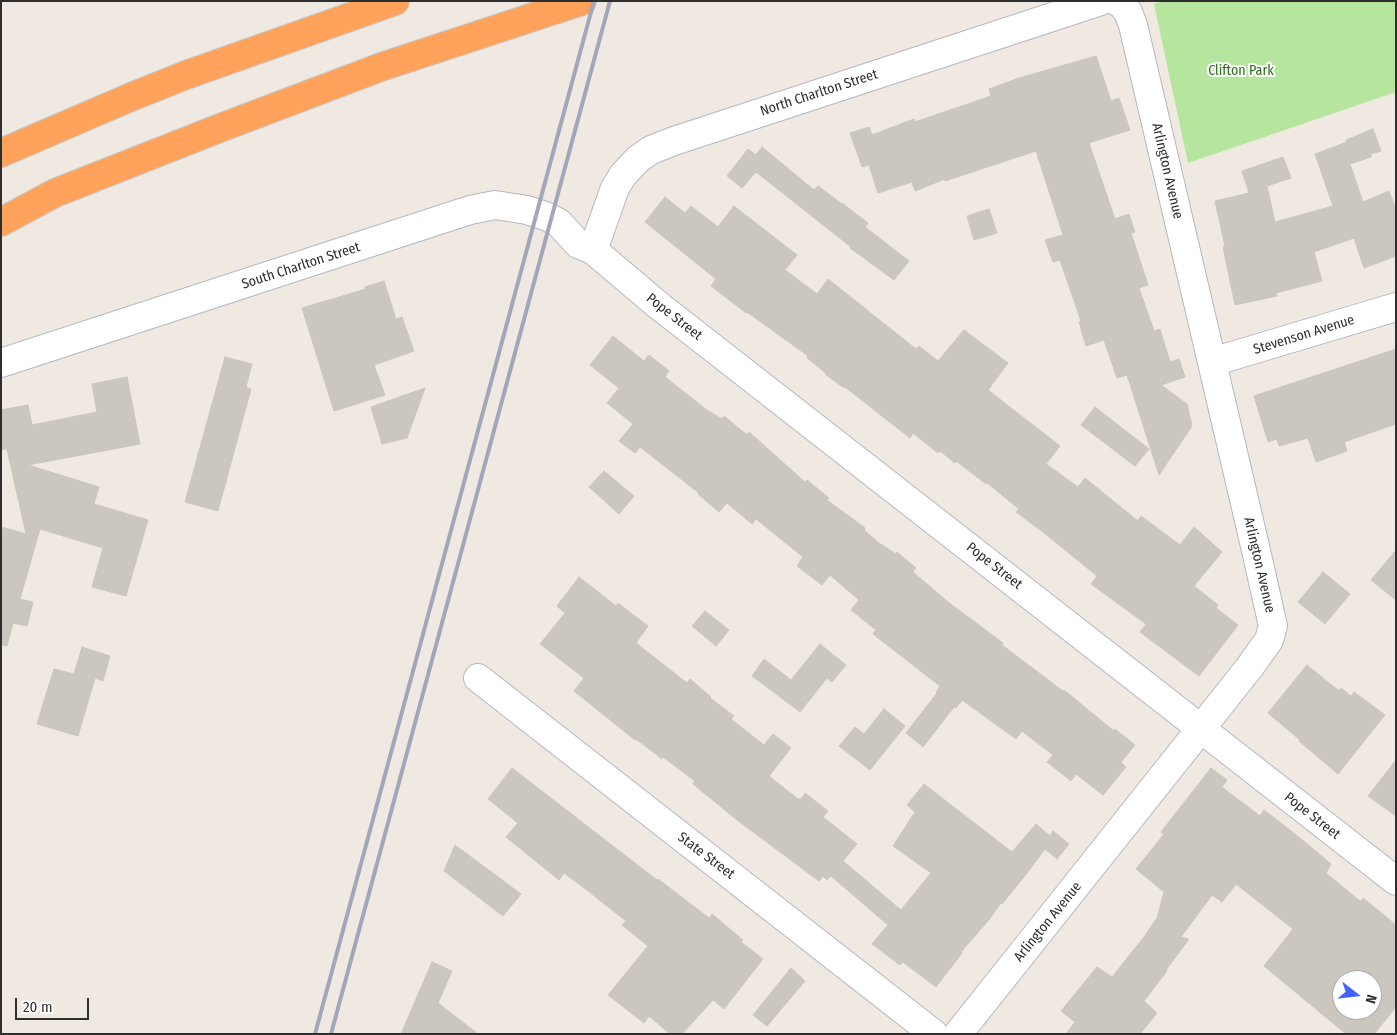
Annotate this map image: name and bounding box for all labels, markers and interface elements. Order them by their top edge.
park label: Clifton Park [1208,63,1274,79]
street label: North Charlton Street [758,66,880,120]
street label: Arlington Avenue [1148,121,1186,221]
street label: South Charlton Street [240,239,362,293]
street label: Pope Street [643,290,705,344]
street label: Stevenson Avenue [1251,312,1357,358]
street label: Arlington Avenue [1240,515,1278,615]
street label: Pope Street [963,539,1025,593]
street label: Pope Street [1281,789,1343,843]
street label: State Street [674,829,738,883]
street label: Arlington Avenue [1011,879,1085,965]
north arrow [1332,970,1382,1020]
scale bar [18,988,91,1020]
text: N [1362,993,1380,1005]
text: 20 m [23,998,53,1016]

